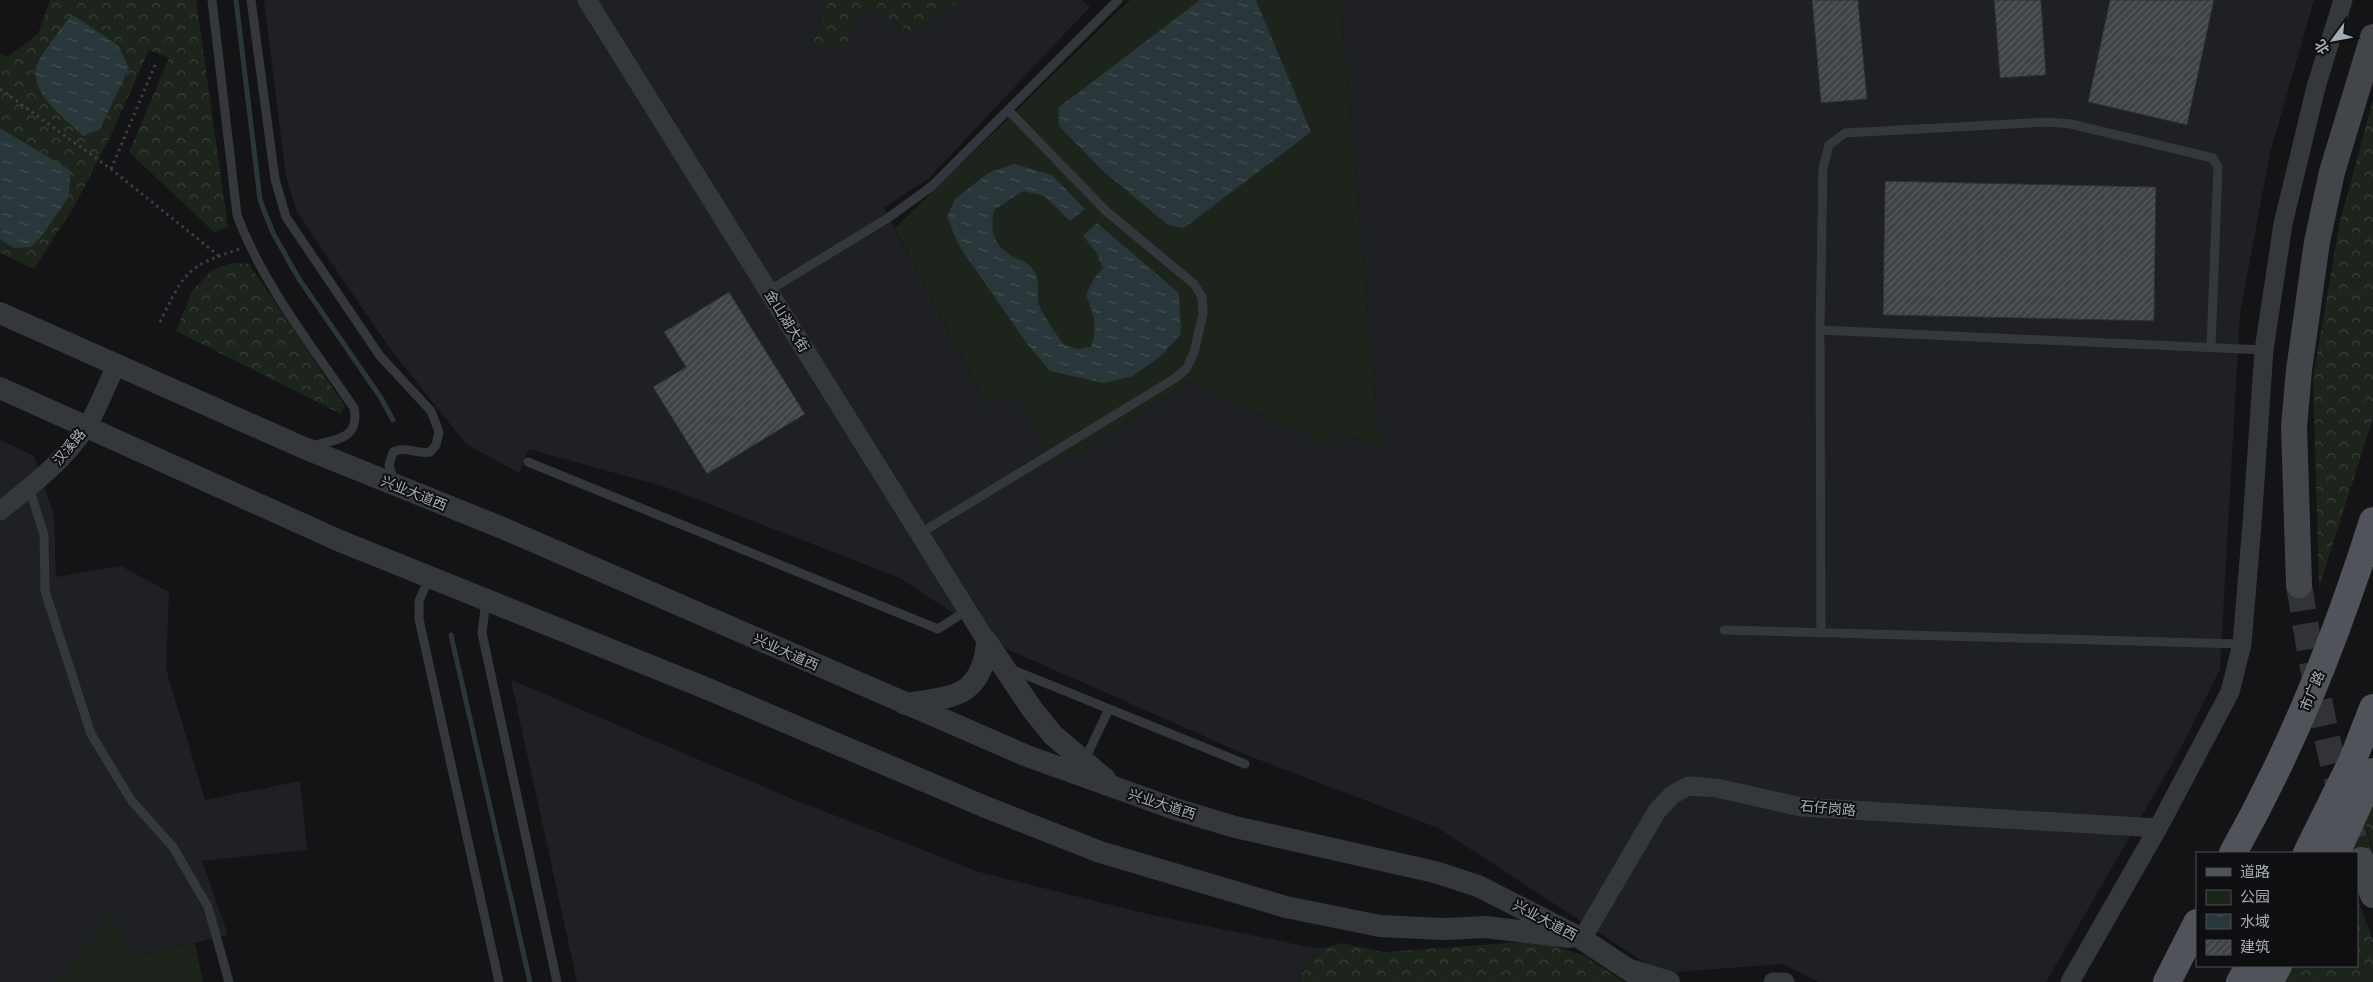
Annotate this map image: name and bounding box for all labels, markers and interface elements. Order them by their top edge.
north arrow [2308,15,2358,65]
text: 北 [2311,37,2332,58]
street label: 金山湖大街 [762,287,813,355]
street label: 汉溪路 [49,425,89,468]
street label: 兴业大道西 [379,472,450,514]
street label: 兴业大道西 [751,630,822,674]
street label: 市广路 [2296,668,2328,713]
street label: 兴业大道西 [1126,785,1198,822]
street label: 石仔岗路 [1799,797,1857,818]
legend [2196,852,2358,967]
text: 道路 [2240,862,2270,880]
text: 公园 [2240,887,2270,905]
street label: 兴业大道西 [1510,896,1580,943]
text: 水域 [2240,912,2270,930]
text: 建筑 [2240,937,2270,955]

